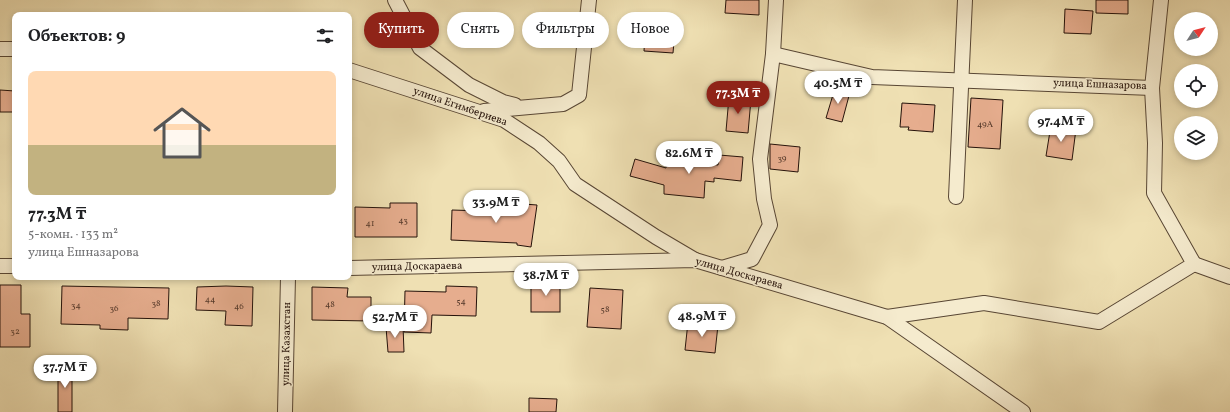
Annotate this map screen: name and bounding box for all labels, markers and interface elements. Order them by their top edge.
chip: Купить [364,12,439,48]
chip: Снять [447,12,514,48]
chip: Фильтры [522,12,609,48]
chip: Новое [617,12,684,48]
north arrow [1174,12,1218,56]
map controls [1174,12,1218,160]
text: Объектов: 9 [28,25,125,48]
icon: filters [314,25,336,47]
button: locate [1174,64,1218,108]
pin: 40.5M ₸ [801,71,875,105]
text: 40.5M ₸ [813,75,863,93]
street label: улица Ешназарова [1053,76,1148,94]
pin: 77.3M ₸ [701,81,775,115]
street label: улица Егимбериева [411,84,510,130]
text: 77.3M ₸ [716,85,760,103]
icon: home [146,97,218,169]
pin: 97.4M ₸ [1024,109,1098,143]
text: 97.4M ₸ [1037,113,1085,131]
button: layers [1174,116,1218,160]
house number: 49А [977,118,994,131]
pin: 82.6M ₸ [652,141,726,175]
text: 82.6M ₸ [665,145,713,163]
house number: 39 [777,152,787,165]
pin: 33.9M ₸ [459,190,533,224]
text: 33.9M ₸ [472,194,520,212]
text: 77.3M ₸ [28,203,87,226]
house number: 43 [398,214,408,227]
house number: 41 [366,217,374,230]
text: 5-комн. · 133 m² [28,226,118,244]
text: улица Ешназарова [28,244,139,262]
street label: улица Доскараева [693,254,785,294]
street label: улица Доскараева [372,259,463,275]
pin: 38.7M ₸ [509,263,583,297]
text: 38.7M ₸ [523,267,569,285]
house number: 44 [205,293,215,306]
house number: 54 [456,295,466,308]
house number: 38 [151,297,161,310]
house number: 48 [325,298,335,311]
house number: 34 [71,299,81,312]
house number: 46 [234,300,244,313]
house number: 36 [109,302,119,315]
street label: улица Казахстан [279,302,295,386]
house number: 58 [601,303,610,316]
pin: 48.9M ₸ [665,304,739,338]
pin: 52.7M ₸ [358,305,432,339]
text: 48.9M ₸ [677,308,727,326]
text: 52.7M ₸ [372,309,418,327]
house number: 32 [10,325,20,338]
pin: 37.7M ₸ [28,355,102,389]
text: 37.7M ₸ [43,359,87,377]

